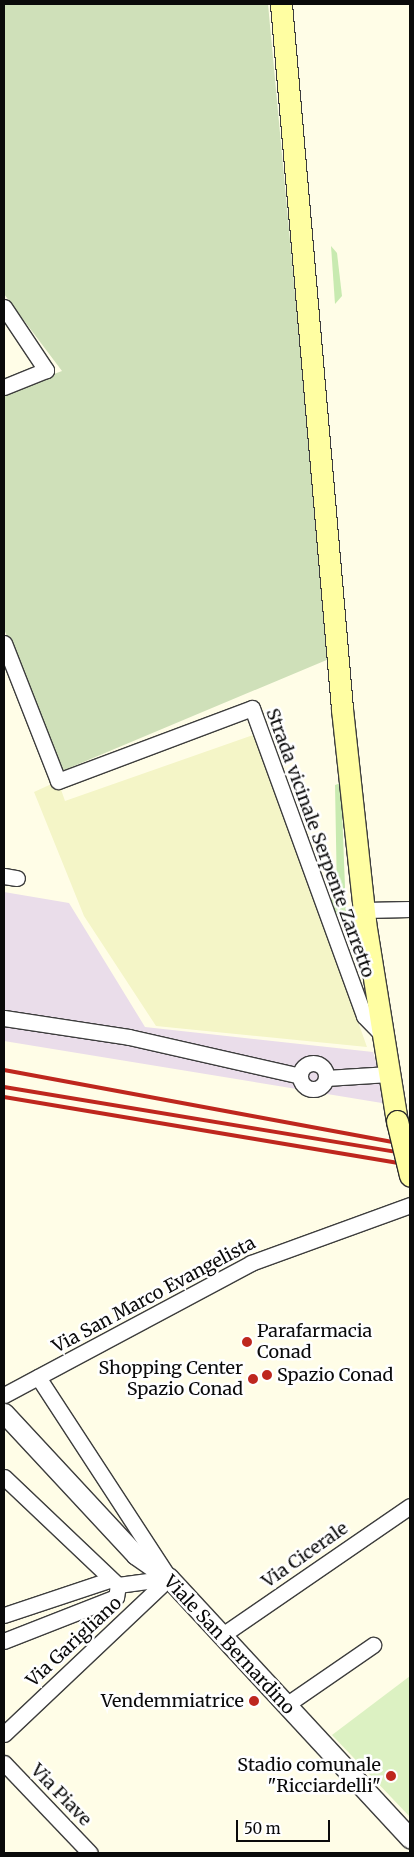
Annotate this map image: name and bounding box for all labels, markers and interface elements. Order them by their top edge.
street label: Strada vicinale Serpente Zarretto [261,706,379,980]
street label: Via San Marco Evangelista [49,1232,259,1358]
place label: Parafarmacia Conad [257,1321,372,1364]
marker: Parafarmacia Conad [241,1336,253,1348]
place label: Shopping Center Spazio Conad [99,1358,243,1400]
place label: Spazio Conad [277,1364,393,1386]
marker: Spazio Conad [261,1369,273,1381]
marker: Shopping Center Spazio Conad [247,1373,259,1385]
street label: Via Cicerale [258,1518,352,1592]
street label: Viale San Bernardino [159,1571,299,1719]
street label: Via Garigliano [22,1592,126,1692]
place label: Vendemmiatrice [101,1690,244,1712]
marker: Vendemmiatrice [248,1695,260,1707]
place label: Stadio comunale "Ricciardelli" [237,1755,381,1798]
street label: Via Piave [26,1760,96,1830]
marker: Stadio comunale "Ricciardelli" [385,1770,397,1782]
scale bar [239,1810,333,1842]
text: 50 m [244,1819,281,1838]

